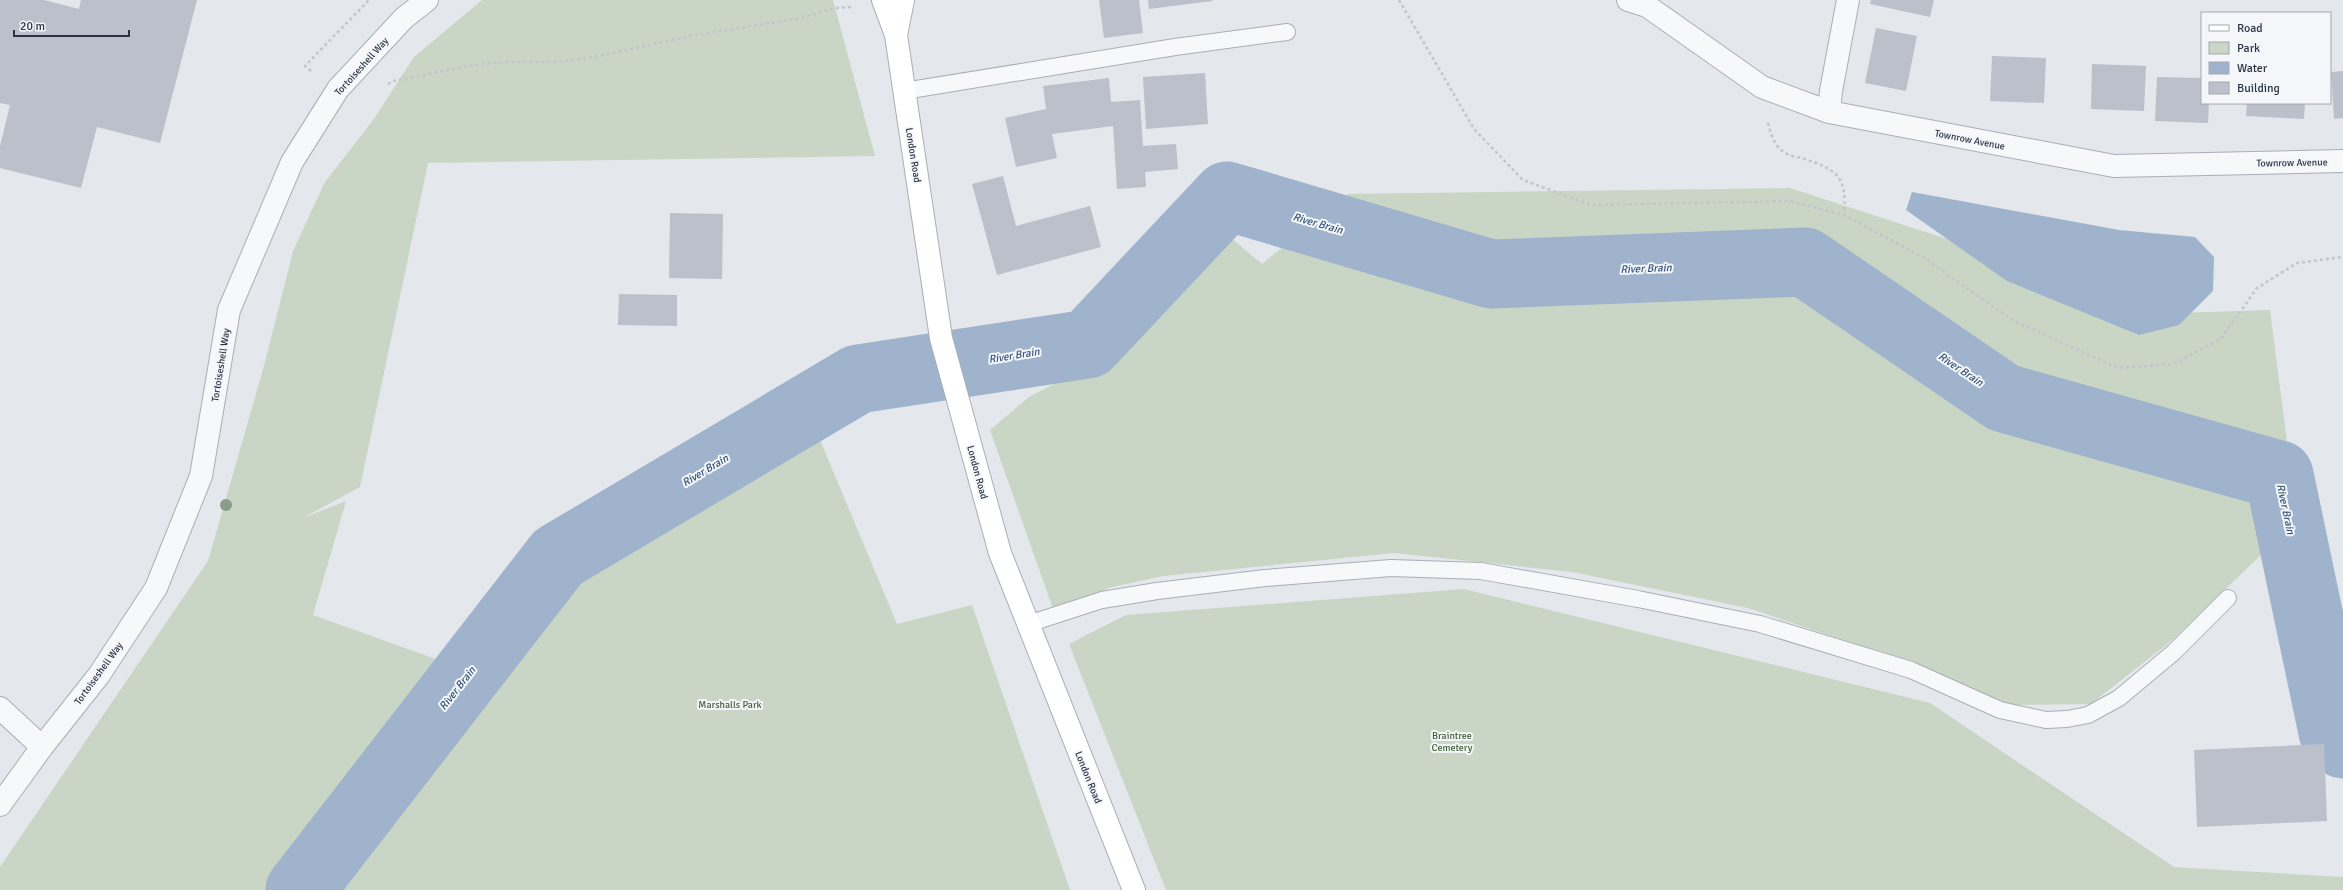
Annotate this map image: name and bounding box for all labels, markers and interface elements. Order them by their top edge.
scale bar [14,12,129,38]
legend [2201,12,2331,104]
text: 20 m [20,19,45,34]
text: Road [2237,21,2263,36]
street label: Tortoiseshell Way [332,35,391,98]
text: Park [2237,41,2260,56]
text: Water [2237,61,2268,76]
text: Building [2237,81,2280,96]
street label: London Road [903,127,923,183]
street label: Townrow Avenue [1934,127,2006,153]
street label: Townrow Avenue [2256,156,2328,170]
water label: River Brain [1291,210,1345,237]
water label: River Brain [1620,261,1673,276]
street label: Tortoiseshell Way [209,327,233,403]
water label: River Brain [988,345,1041,366]
water label: River Brain [1936,350,1986,390]
street label: London Road [964,444,990,500]
water label: River Brain [680,451,731,489]
water label: River Brain [2274,483,2297,537]
street label: Tortoiseshell Way [72,640,126,707]
water label: River Brain [436,663,479,713]
park label: Marshalls Park [698,699,762,711]
park label: Braintree Cemetery [1432,730,1473,754]
street label: London Road [1072,750,1104,805]

